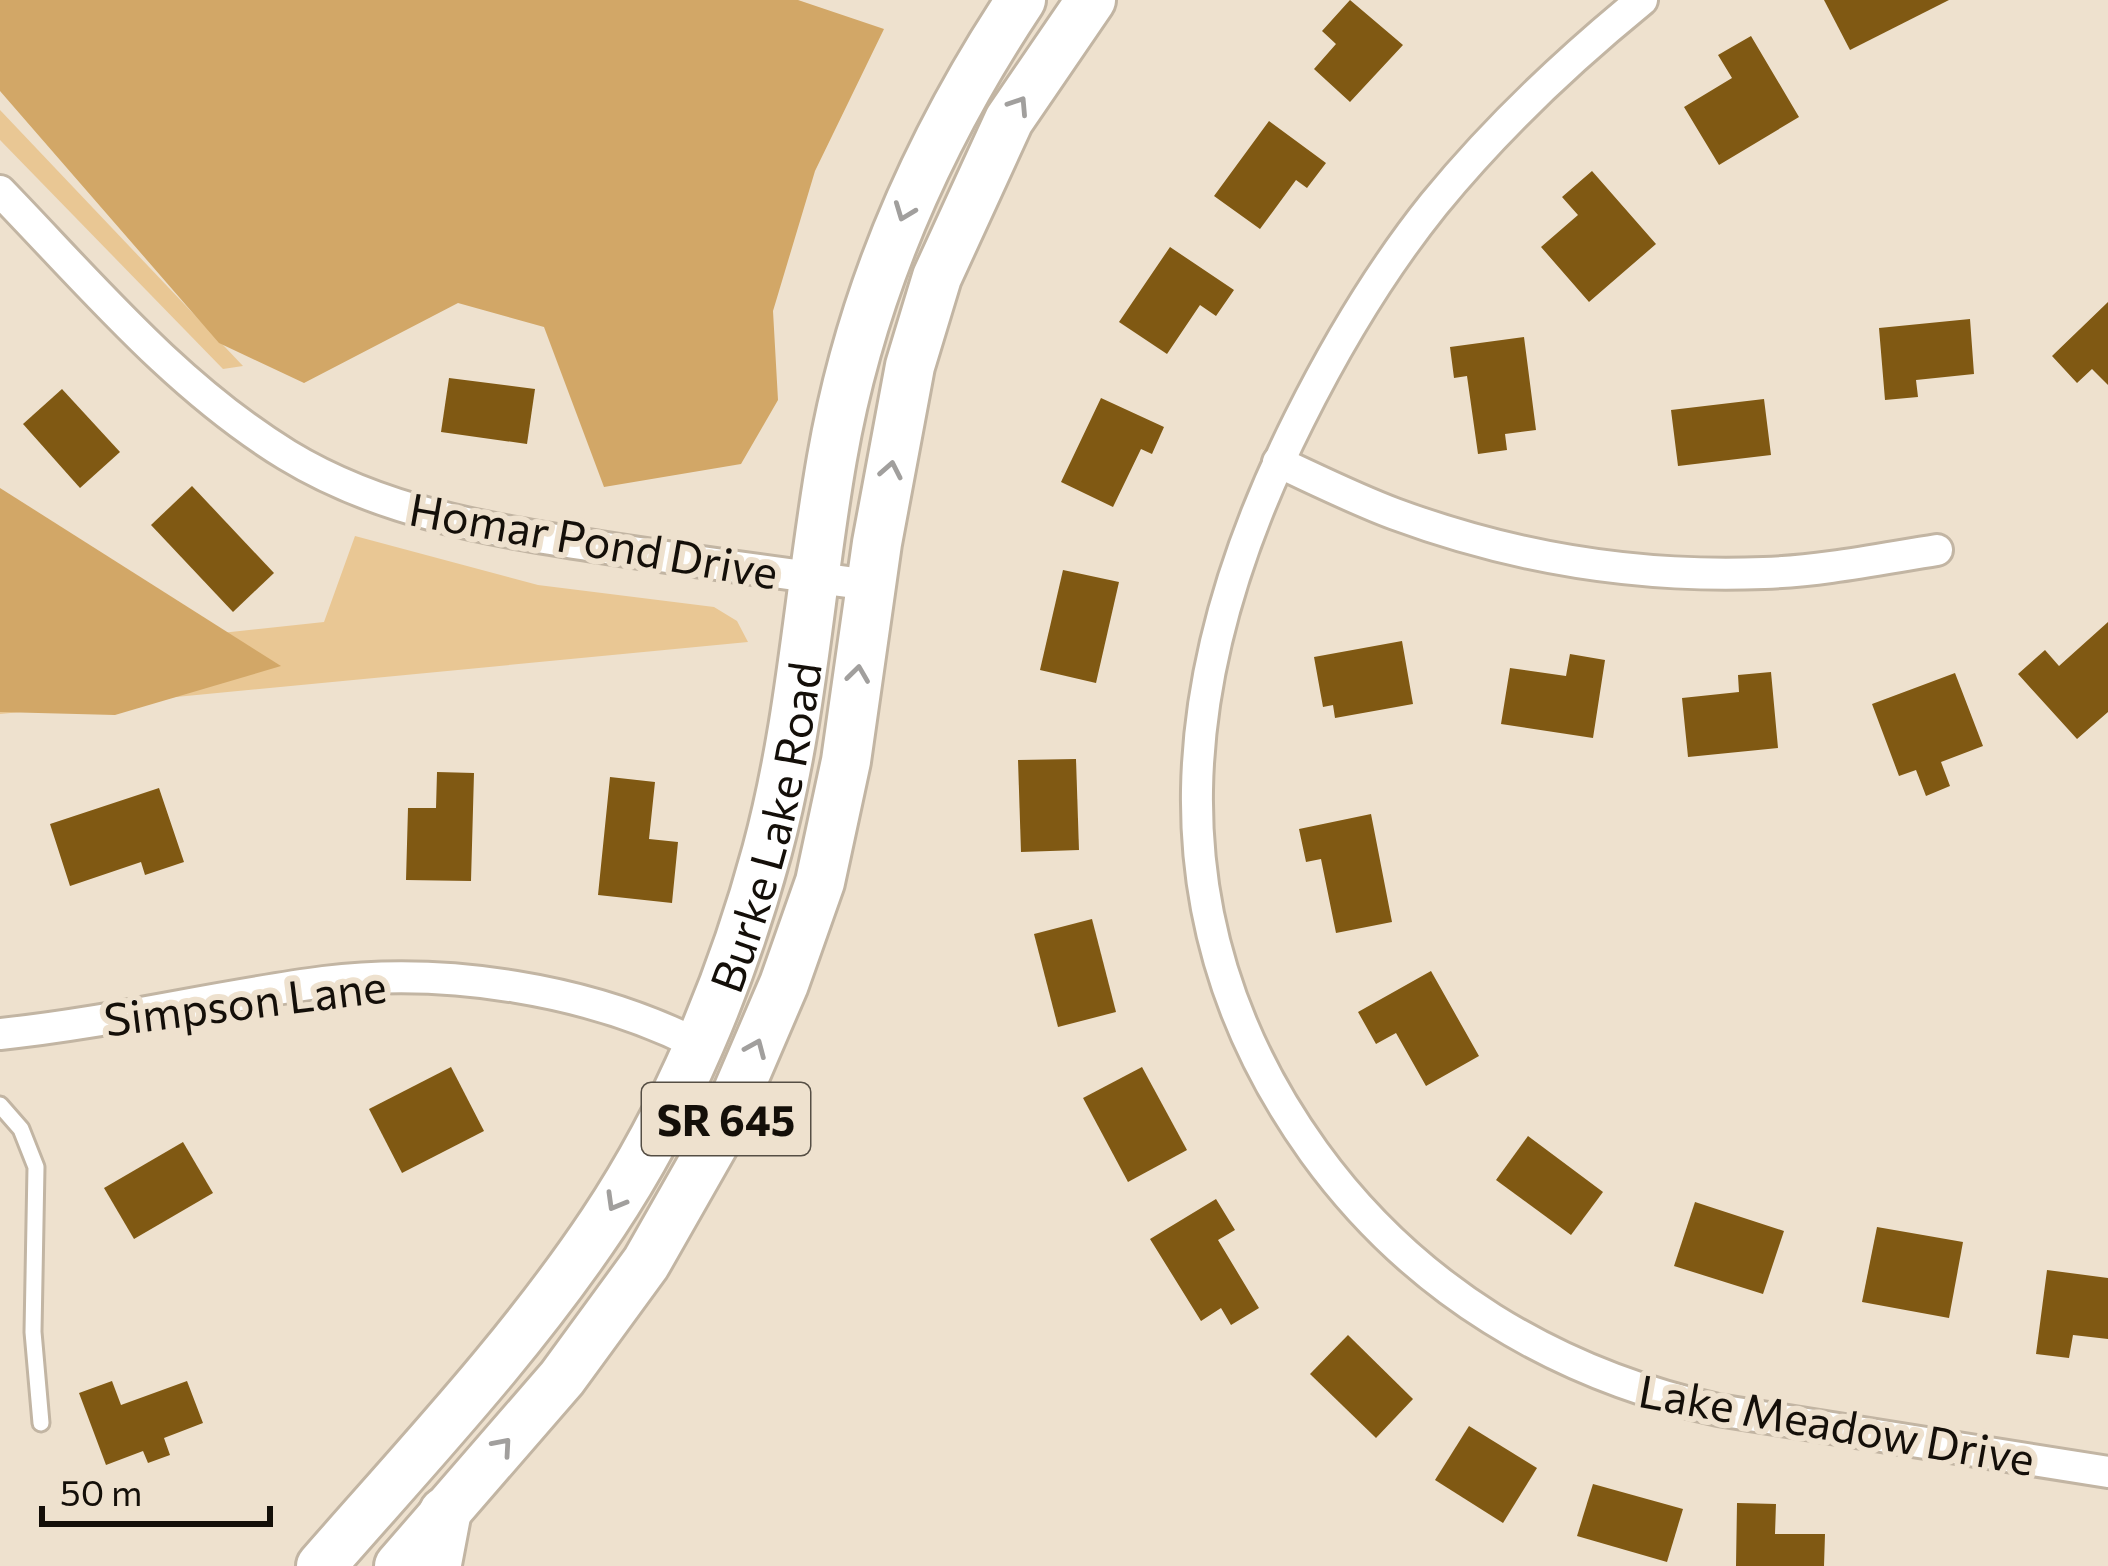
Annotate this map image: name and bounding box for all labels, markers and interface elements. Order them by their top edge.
one-way arrow [1005,96,1028,118]
one-way arrow [894,201,919,222]
one-way arrow [877,461,903,481]
street label: Homar Pond Drive [405,479,783,599]
street label: Burke Lake Road [696,658,830,999]
one-way arrow [844,664,870,684]
street label: Simpson Lane [101,956,389,1046]
one-way arrow [742,1039,766,1060]
road number: SR 645 [642,1083,810,1155]
one-way arrow [607,1189,630,1211]
street label: Lake Meadow Drive [1635,1361,2039,1485]
one-way arrow [488,1438,510,1460]
scale bar [42,1452,270,1526]
text: 50 m [60,1469,142,1513]

